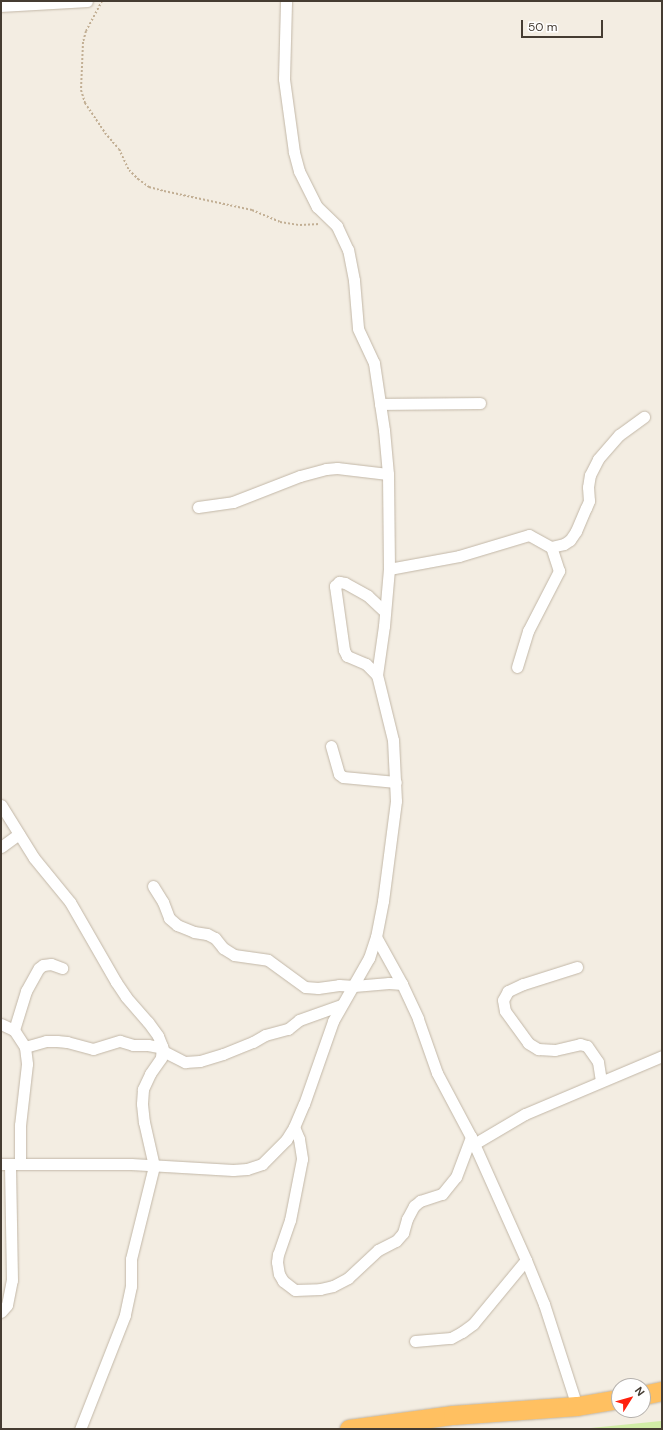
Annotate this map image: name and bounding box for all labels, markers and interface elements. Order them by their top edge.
scale bar [523,12,605,38]
text: 50 m [528,19,557,35]
north arrow [611,1378,651,1418]
text: N [632,1384,648,1399]

